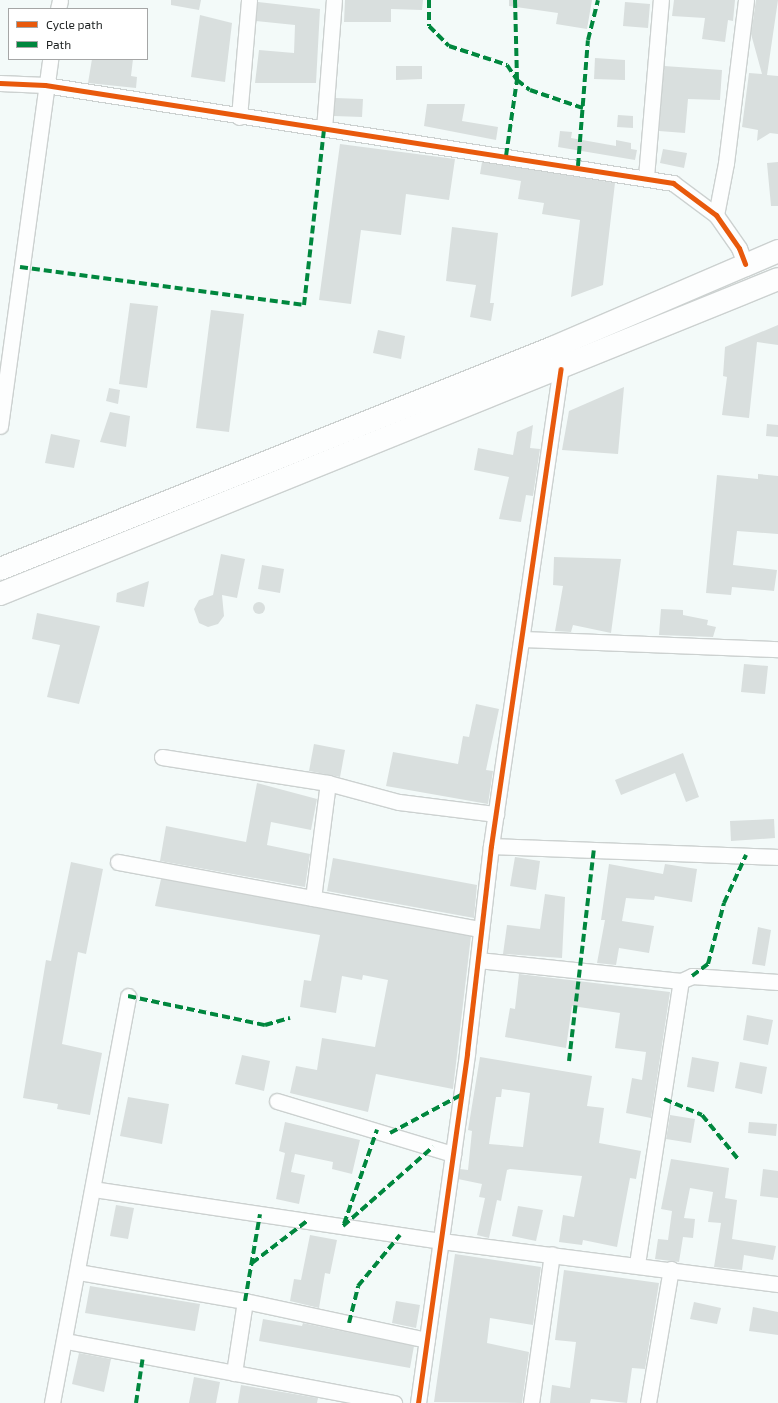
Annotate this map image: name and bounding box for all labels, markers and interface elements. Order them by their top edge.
legend [8,8,148,60]
text: Cycle path [46,17,103,31]
text: Path [46,37,71,51]

